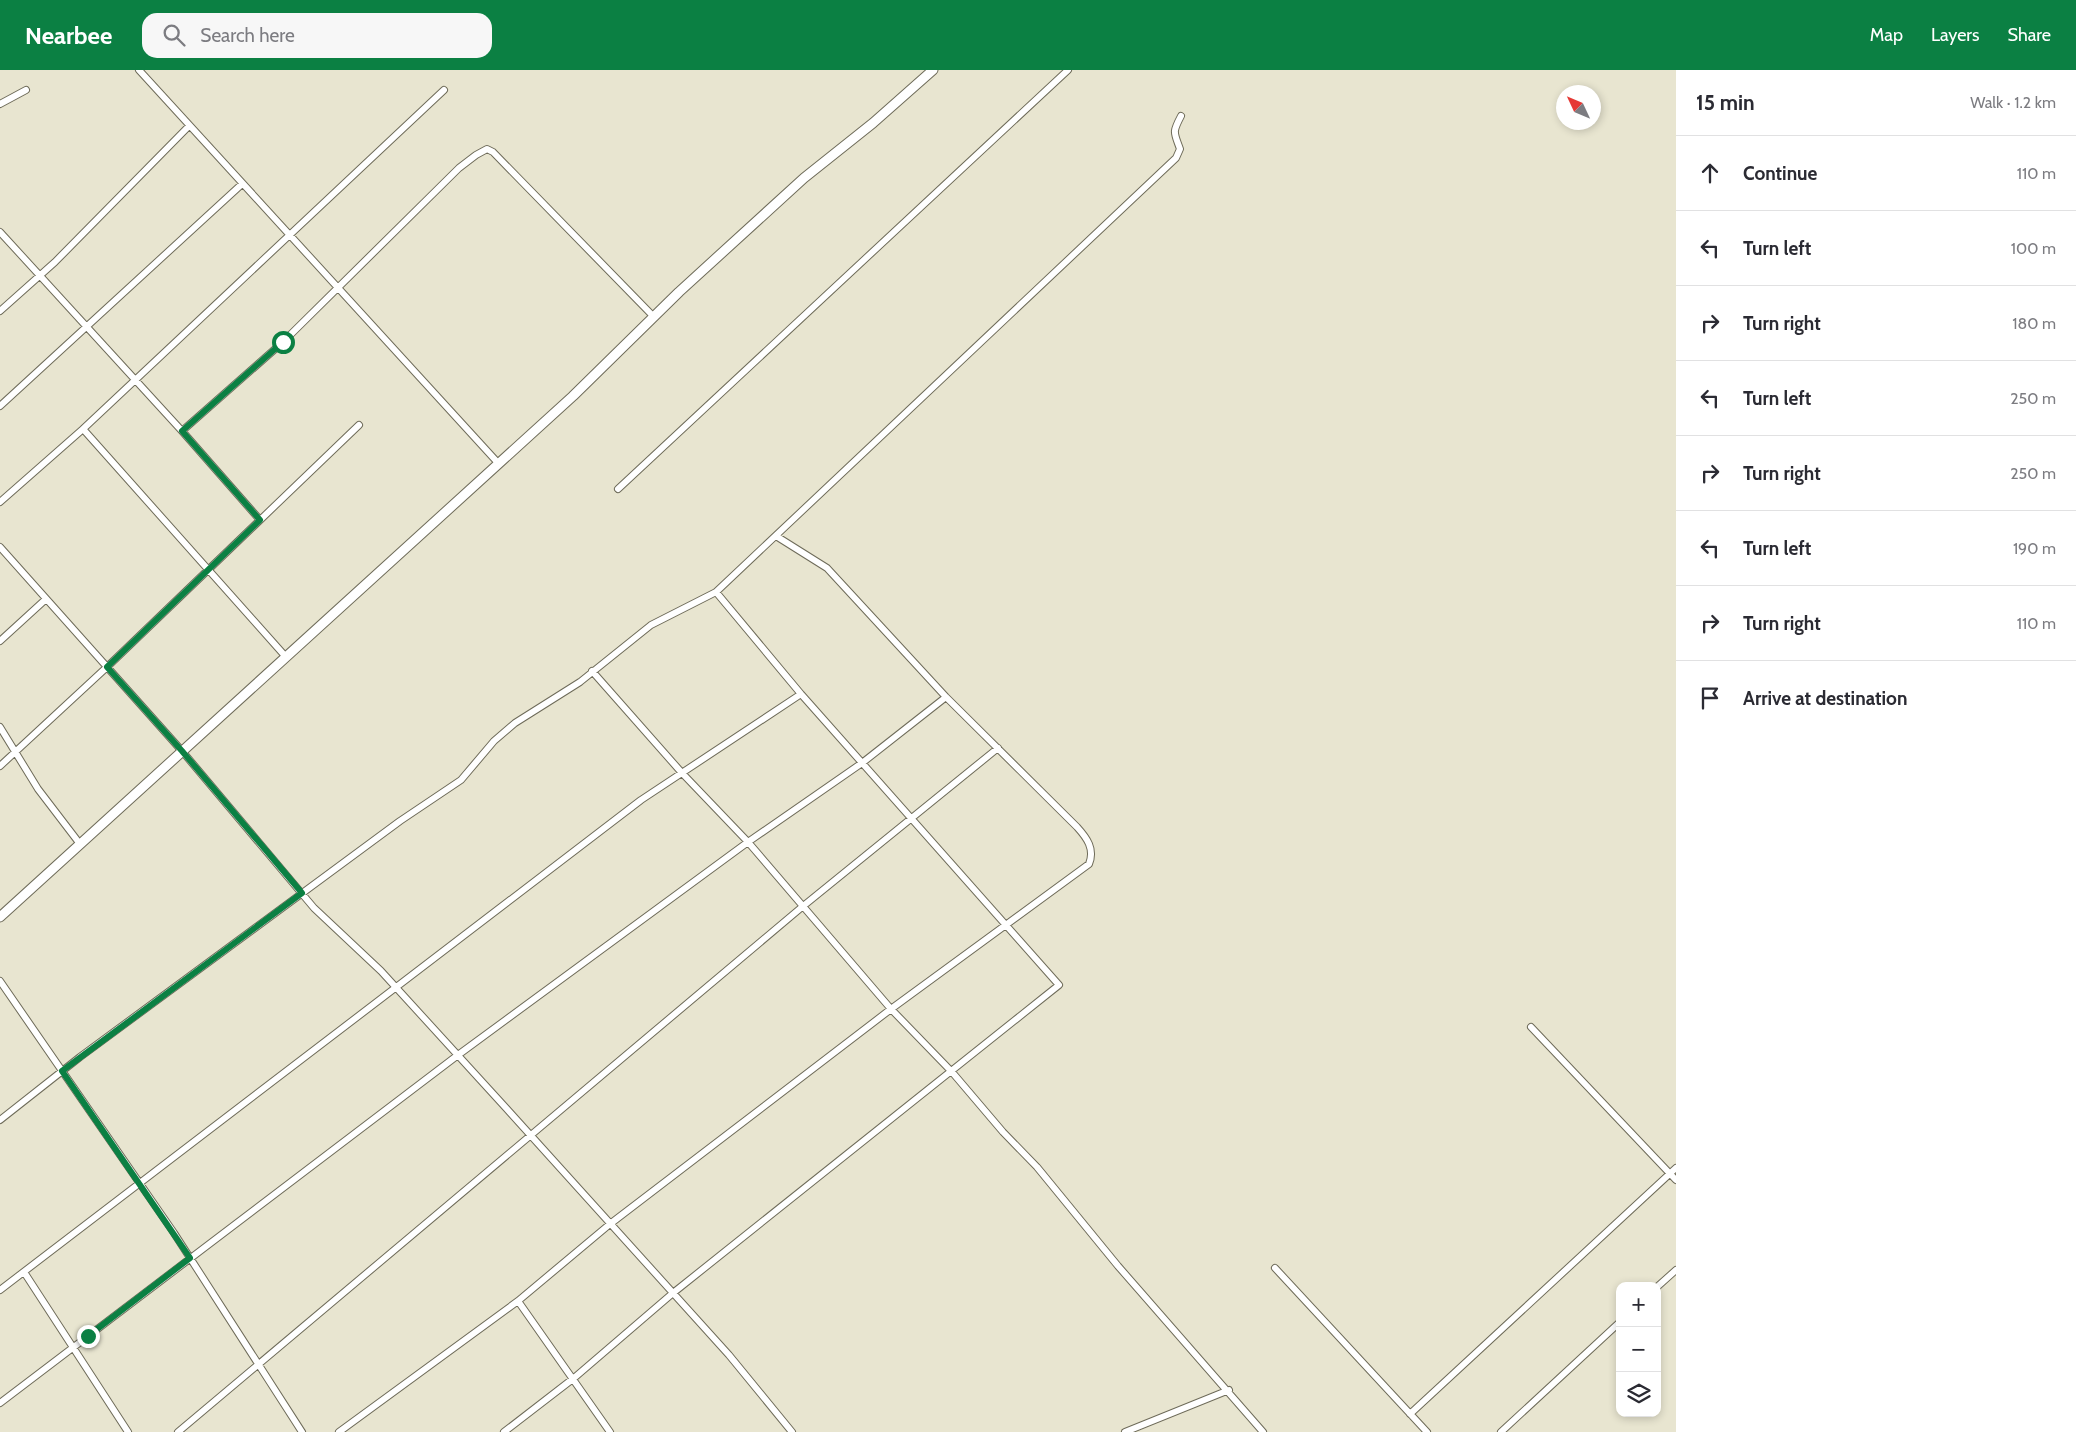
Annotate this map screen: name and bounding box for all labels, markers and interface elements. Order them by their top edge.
search box [142,13,492,58]
text: Nearbee [25,21,112,50]
icon: search [160,21,188,49]
text: Search here [200,24,295,47]
text: Map [1870,24,1903,46]
text: Layers [1931,24,1980,46]
text: Share [2008,24,2051,46]
north arrow [1556,85,1601,130]
text: 15 min [1696,90,1755,115]
text: Walk · 1.2 km [1970,93,2056,112]
icon: ahead [1696,159,1724,187]
text: Continue [1743,162,1817,185]
text: 110 m [2017,164,2056,183]
icon: left [1696,234,1724,262]
text: Turn left [1743,237,1811,260]
text: 100 m [2011,239,2056,258]
icon: right [1696,309,1724,337]
text: Turn right [1743,312,1821,335]
text: 180 m [2012,314,2056,333]
route start [272,331,295,354]
icon: left [1696,384,1724,412]
text: Turn left [1743,387,1811,410]
text: 250 m [2010,389,2056,408]
icon: right [1696,459,1724,487]
text: Turn right [1743,462,1821,485]
text: 250 m [2010,464,2056,483]
icon: left [1696,534,1724,562]
text: Turn left [1743,537,1811,560]
text: 190 m [2013,539,2056,558]
icon: right [1696,609,1724,637]
text: Turn right [1743,612,1821,635]
text: 110 m [2017,614,2056,633]
icon: arrive [1696,684,1724,712]
text: Arrive at destination [1743,687,1907,710]
map controls [1616,1282,1661,1417]
button: + [1616,1282,1661,1327]
route end [77,1325,100,1348]
button: − [1616,1327,1661,1372]
button: layers [1616,1372,1661,1417]

